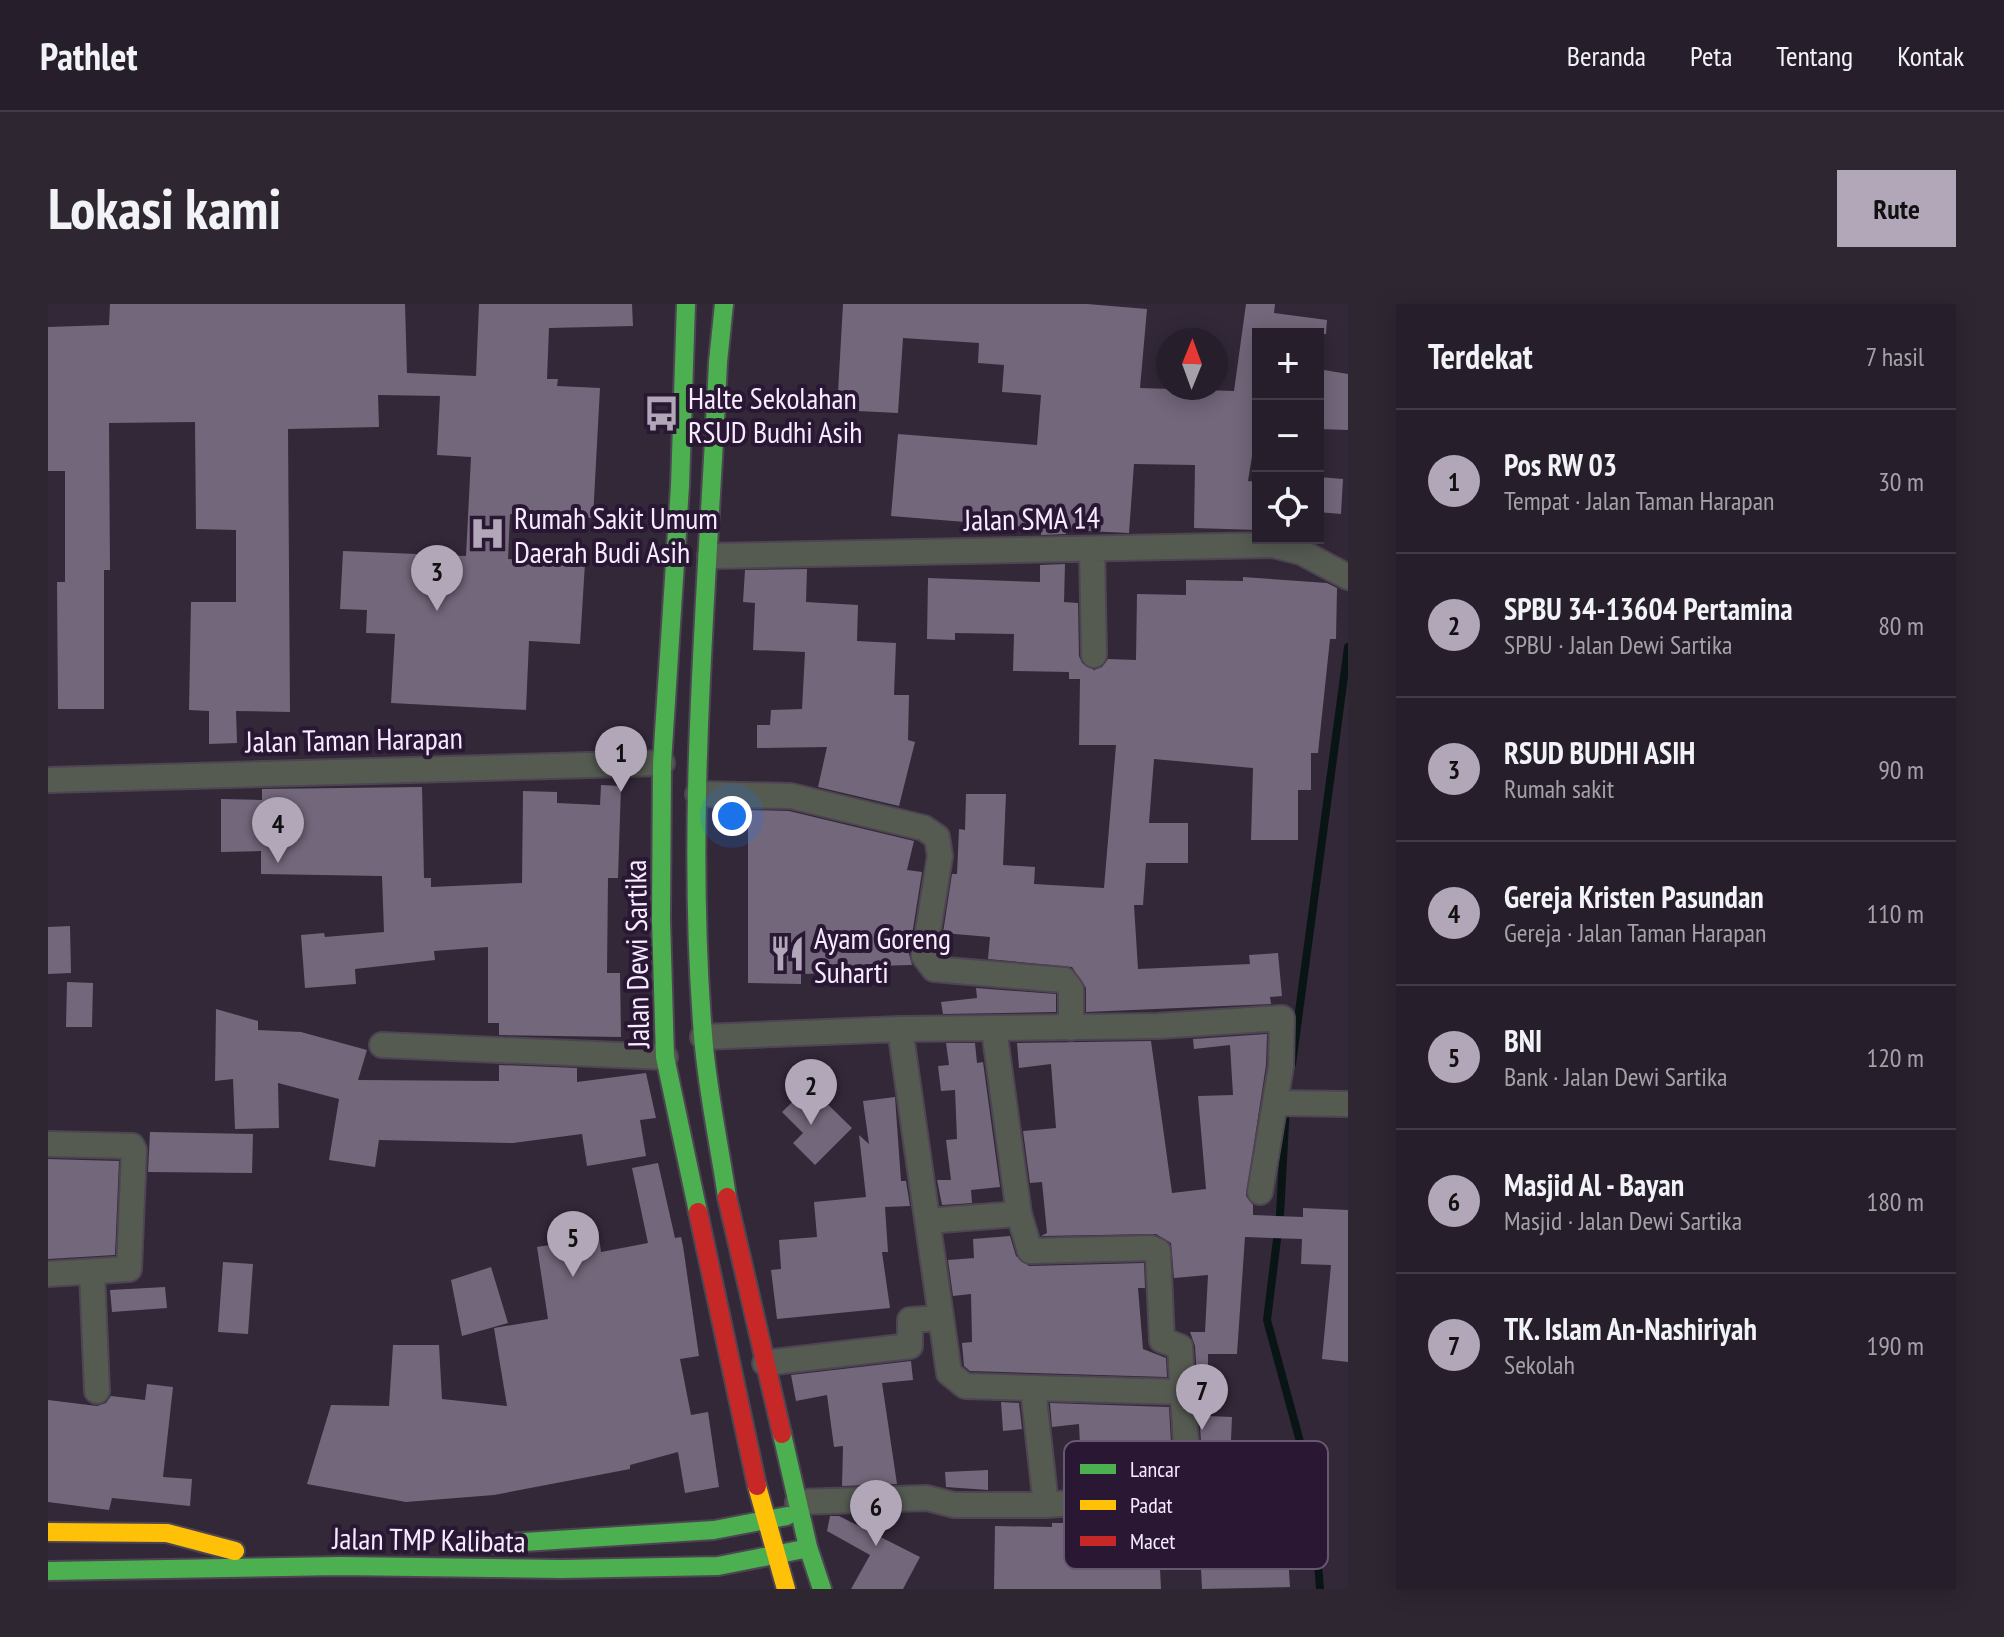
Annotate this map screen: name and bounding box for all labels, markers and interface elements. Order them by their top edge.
text: Pathlet [40,31,138,80]
text: Beranda [1567,37,1646,74]
text: Peta [1690,37,1732,74]
text: Tentang [1776,37,1853,74]
text: Kontak [1897,37,1964,74]
button: Rute [1837,170,1956,247]
text: Lokasi kami [48,172,281,244]
north arrow [1156,328,1228,400]
map controls [1252,328,1324,544]
button: + [1252,328,1324,400]
text: Terdekat [1428,334,1533,378]
text: 7 hasil [1866,340,1924,373]
place label: Halte Sekolahan RSUD Budhi Asih [688,378,862,451]
bus stop icon: Halte Sekolahan RSUD Budhi Asih [643,395,681,433]
button: − [1252,400,1324,472]
text: Pos RW 03 [1504,445,1617,484]
text: 1 [1448,465,1460,498]
text: 30 m [1878,465,1924,498]
button: locate [1252,472,1324,544]
text: Tempat · Jalan Taman Harapan [1504,484,1774,517]
street label: Jalan SMA 14 [963,497,1100,539]
place label: Rumah Sakit Umum Daerah Budi Asih [514,498,718,571]
hospital icon: Rumah Sakit Umum Daerah Budi Asih [469,515,507,553]
pin: 3 [411,545,463,611]
text: SPBU 34-13604 Pertamina [1504,589,1793,628]
text: 2 [1448,609,1460,642]
text: 80 m [1878,609,1924,642]
text: SPBU · Jalan Dewi Sartika [1504,628,1733,661]
street label: Jalan Taman Harapan [244,718,463,760]
pin: 1 [595,726,647,792]
text: RSUD BUDHI ASIH [1504,733,1695,772]
text: 3 [1448,753,1460,786]
text: 90 m [1878,753,1924,786]
text: Rumah sakit [1504,772,1614,805]
your location [712,796,752,836]
pin: 4 [252,797,304,863]
street label: Jalan Dewi Sartika [615,859,657,1050]
text: Gereja Kristen Pasundan [1504,877,1764,916]
text: 4 [1448,897,1460,930]
text: 110 m [1866,897,1924,930]
text: Gereja · Jalan Taman Harapan [1504,916,1766,949]
place label: Ayam Goreng Suharti [814,918,951,991]
restaurant icon: Ayam Goreng Suharti [769,935,807,973]
text: BNI [1504,1021,1542,1060]
text: 5 [1448,1041,1460,1074]
text: 120 m [1866,1041,1924,1074]
pin: 2 [785,1059,837,1125]
text: Bank · Jalan Dewi Sartika [1504,1060,1727,1093]
text: Masjid Al - Bayan [1504,1165,1684,1204]
text: 6 [1448,1185,1460,1218]
text: 180 m [1866,1185,1924,1218]
text: Masjid · Jalan Dewi Sartika [1504,1204,1742,1237]
pin: 5 [547,1211,599,1277]
text: TK. Islam An-Nashiriyah [1504,1309,1757,1348]
text: 7 [1448,1329,1460,1362]
text: 190 m [1866,1329,1924,1362]
text: Sekolah [1504,1348,1575,1381]
pin: 7 [1176,1364,1228,1430]
legend [1064,1441,1328,1569]
text: Lancar [1130,1455,1180,1483]
pin: 6 [850,1480,902,1546]
text: Padat [1130,1491,1173,1519]
street label: Jalan TMP Kalibata [331,1518,526,1560]
text: Macet [1130,1527,1175,1555]

